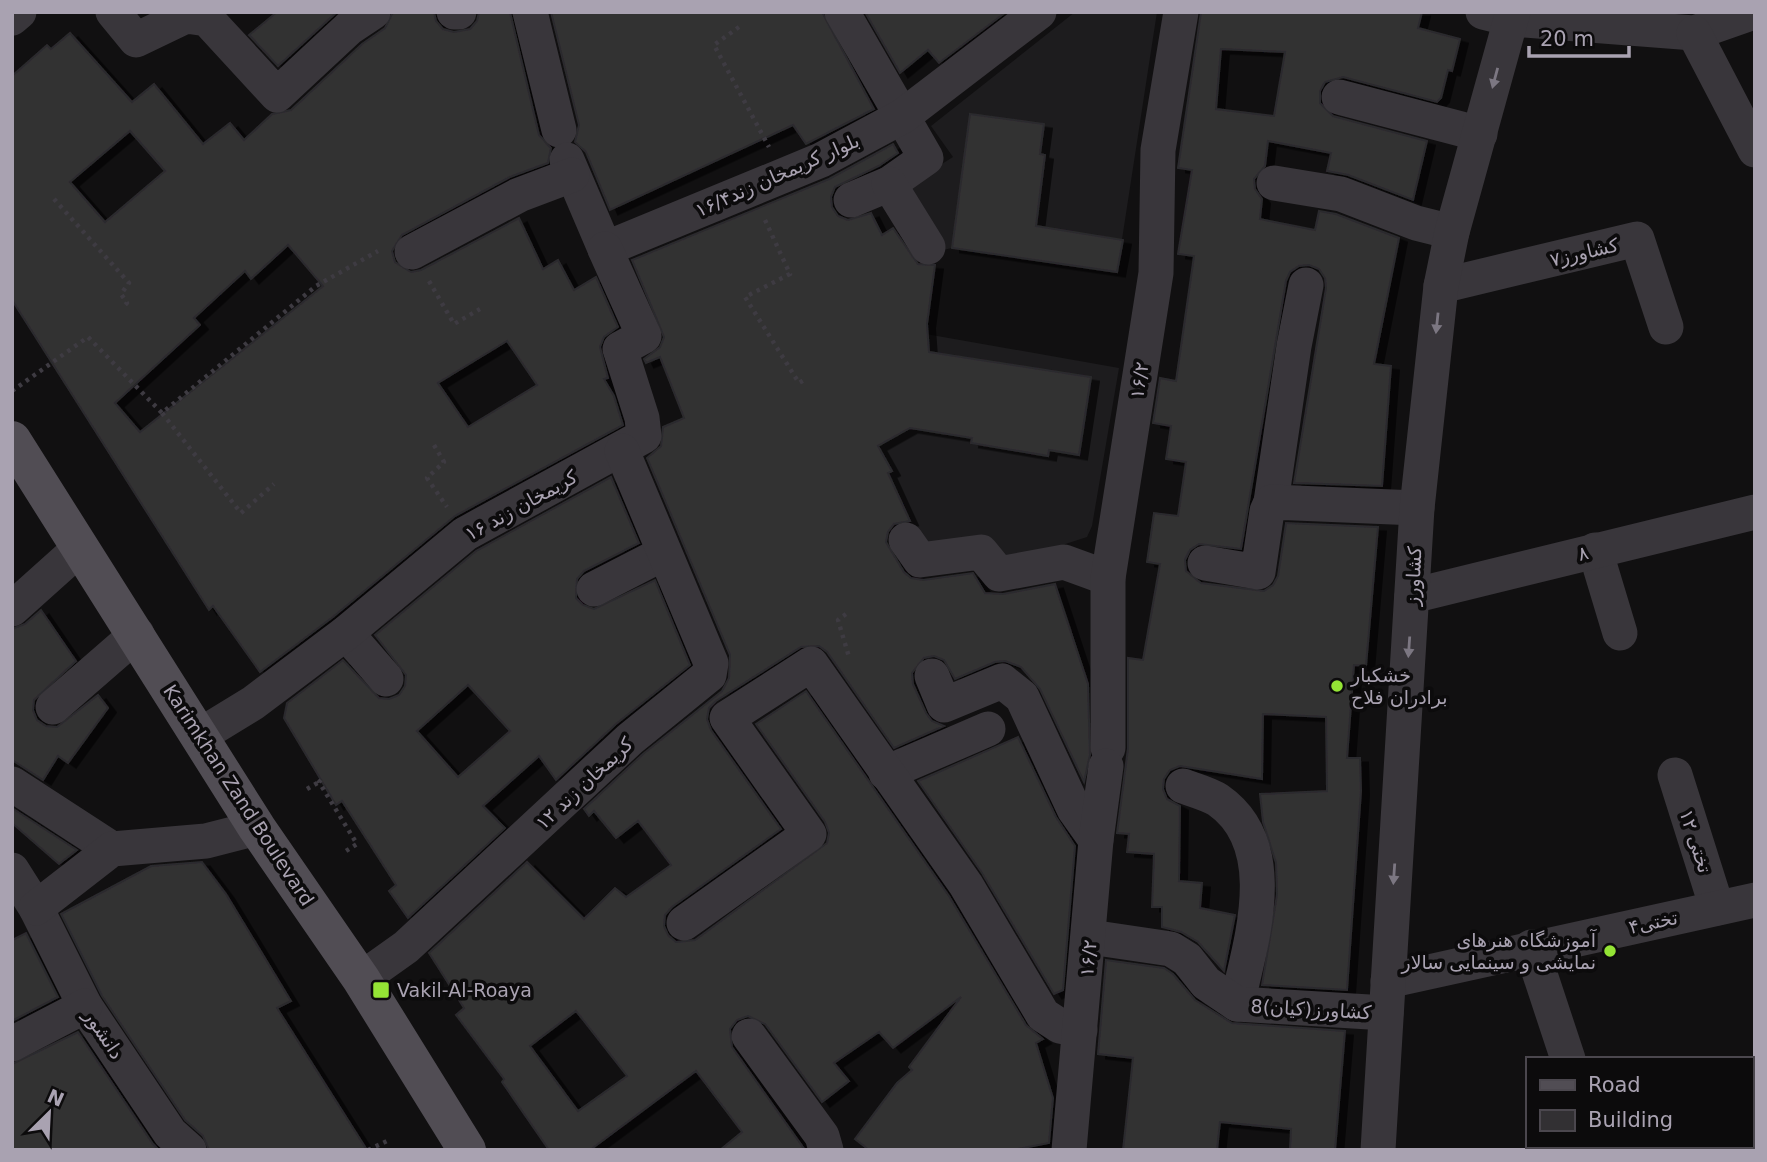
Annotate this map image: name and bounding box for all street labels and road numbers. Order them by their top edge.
street label: بلوار کریمخان زند۱۶/۴ [692,129,863,222]
street label: ۷کشاورز [1548,233,1622,272]
street label: ۱۶/۲ [1125,360,1153,400]
street label: کریمخان زند ۱۶ [461,465,582,546]
street label: ۸ [1575,541,1591,565]
street label: کشاورز [1400,545,1427,607]
street label: Karimkhan Zand Boulevard [159,680,319,910]
street label: کریمخان زند ۱۲ [531,732,638,834]
street label: ۱۲ تختی [1675,806,1717,876]
street label: تختی۴ [1627,906,1679,938]
street label: ۱۶/۲ [1075,938,1101,978]
street label: 8کشاورز(کیان) [1250,995,1373,1024]
street label: دانشور [78,1004,128,1063]

